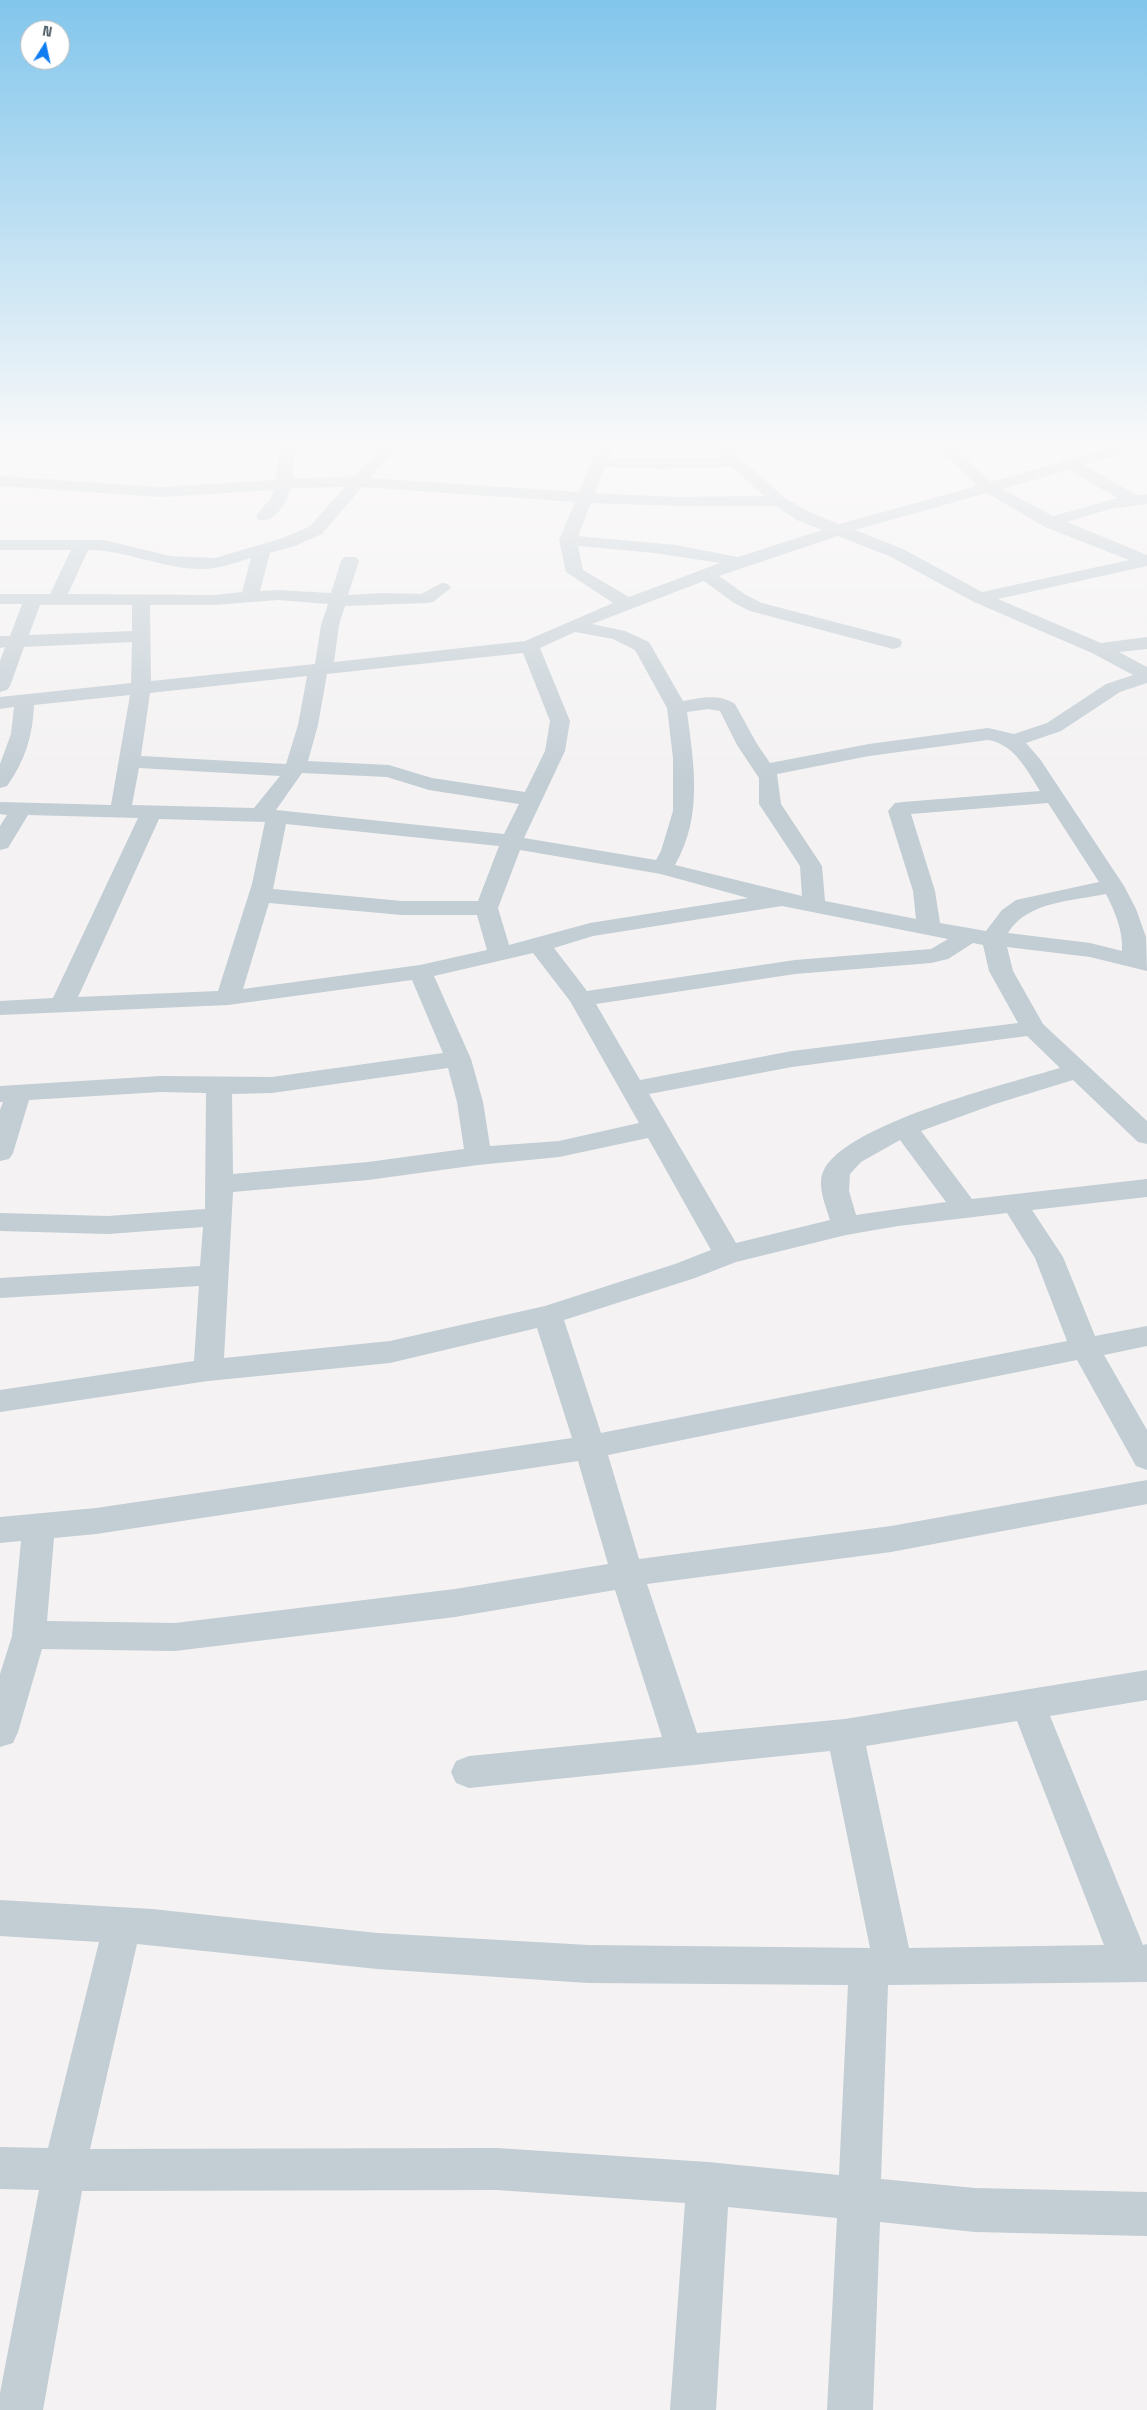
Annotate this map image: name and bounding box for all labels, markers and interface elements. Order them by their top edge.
north arrow [20,20,70,70]
text: N [41,22,54,41]

